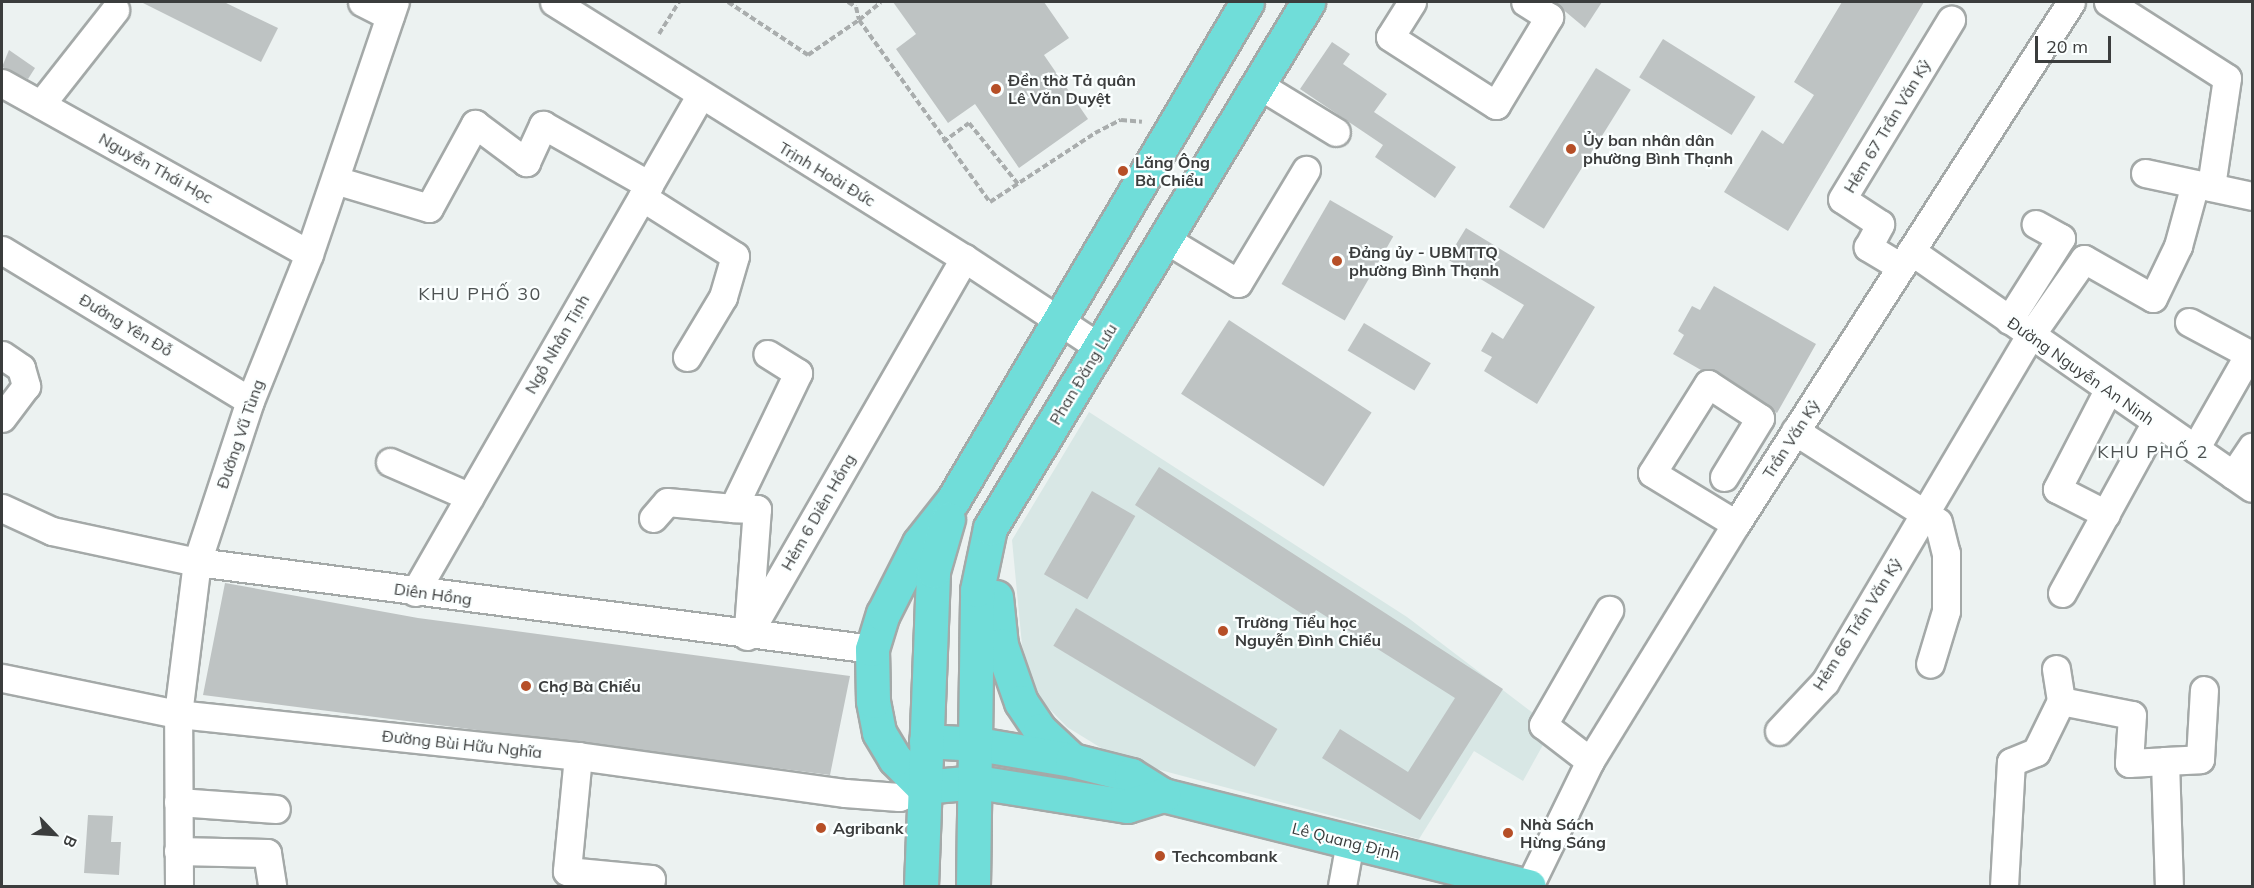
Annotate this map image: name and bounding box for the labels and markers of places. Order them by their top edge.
place label: Đền thờ Tả quân Lê Văn Duyệt [1008,70,1136,108]
marker: Đền thờ Tả quân Lê Văn Duyệt [989,82,1003,96]
place label: Ủy ban nhân dân phường Bình Thạnh [1583,130,1733,168]
marker: Ủy ban nhân dân phường Bình Thạnh [1564,142,1578,156]
place label: Lăng Ông Bà Chiểu [1135,152,1210,190]
marker: Lăng Ông Bà Chiểu [1116,164,1130,178]
place label: Đảng ủy - UBMTTQ phường Bình Thạnh [1349,242,1499,280]
marker: Đảng ủy - UBMTTQ phường Bình Thạnh [1330,254,1344,268]
place label: Trường Tiểu học Nguyễn Đình Chiểu [1235,612,1381,650]
marker: Trường Tiểu học Nguyễn Đình Chiểu [1216,624,1230,638]
place label: Chợ Bà Chiểu [538,676,641,696]
marker: Chợ Bà Chiểu [519,679,533,693]
place label: Nhà Sách Hừng Sáng [1520,814,1606,852]
place label: Agribank [833,818,904,838]
marker: Agribank [814,821,828,835]
marker: Nhà Sách Hừng Sáng [1501,826,1515,840]
place label: Techcombank [1172,846,1277,866]
marker: Techcombank [1153,849,1167,863]

